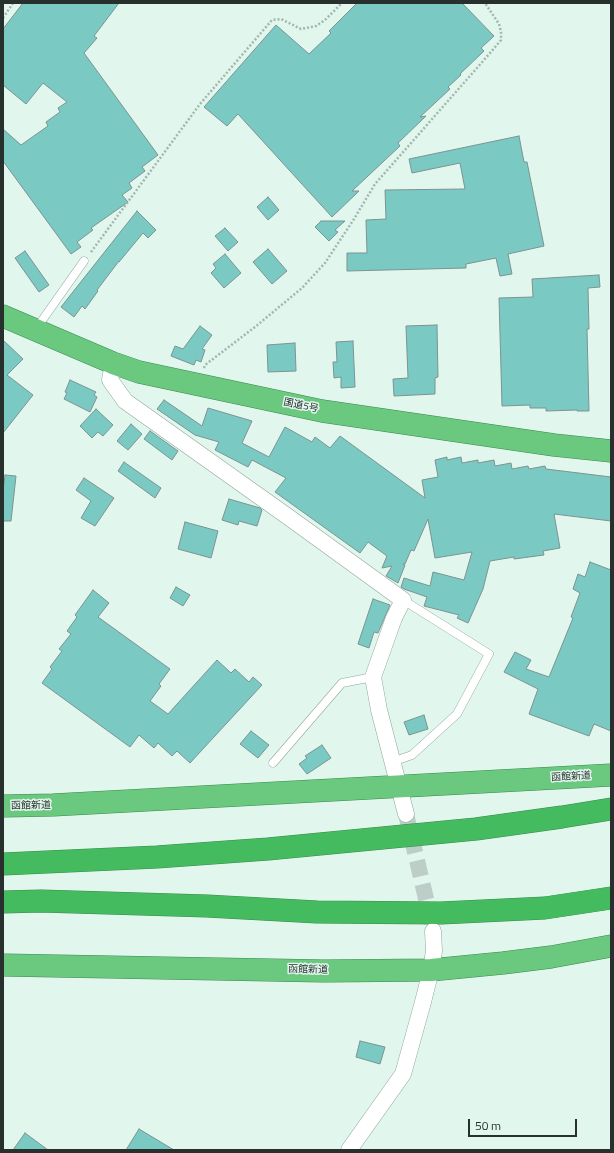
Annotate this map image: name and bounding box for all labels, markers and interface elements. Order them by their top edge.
street label: 国道5号 [282,396,320,416]
street label: 函館新道 [551,770,591,784]
street label: 函館新道 [11,800,51,812]
street label: 函館新道 [288,964,328,976]
scale bar [470,1111,579,1137]
text: 50 m [475,1116,501,1135]

